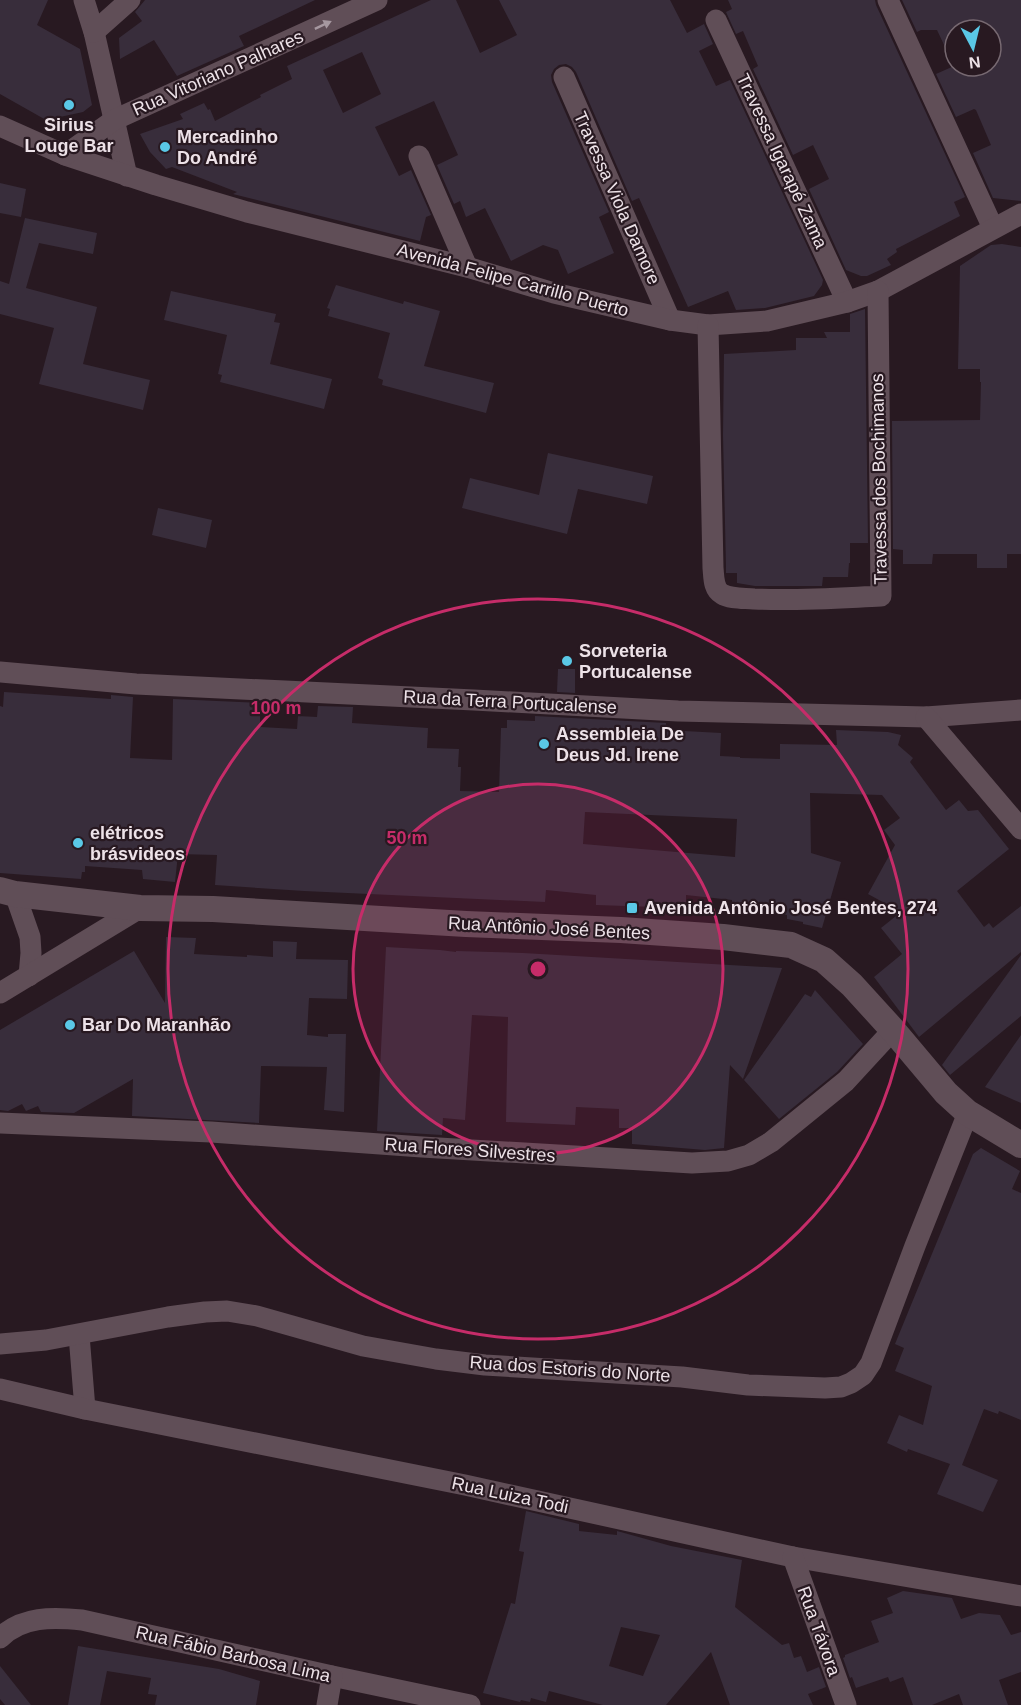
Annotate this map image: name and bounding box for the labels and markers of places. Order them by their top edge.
marker: Sirius Louge Bar [62,98,76,112]
place label: Sirius Louge Bar [24,115,114,156]
place label: Mercadinho Do André [177,127,278,168]
marker: Mercadinho Do André [158,140,172,154]
place label: Sorveteria Portucalense [579,641,692,682]
marker: Sorveteria Portucalense [560,654,574,668]
place label: Assembleia De Deus Jd. Irene [556,724,684,765]
marker: Assembleia De Deus Jd. Irene [537,737,551,751]
place label: elétricos brásvideos [90,823,185,864]
marker: elétricos brásvideos [71,836,85,850]
place label: Avenida Antônio José Bentes, 274 [644,898,937,918]
marker: Avenida Antônio José Bentes, 274 [625,901,639,915]
centre of rings [528,959,548,979]
place label: Bar Do Maranhão [82,1015,231,1035]
marker: Bar Do Maranhão [63,1018,77,1032]

